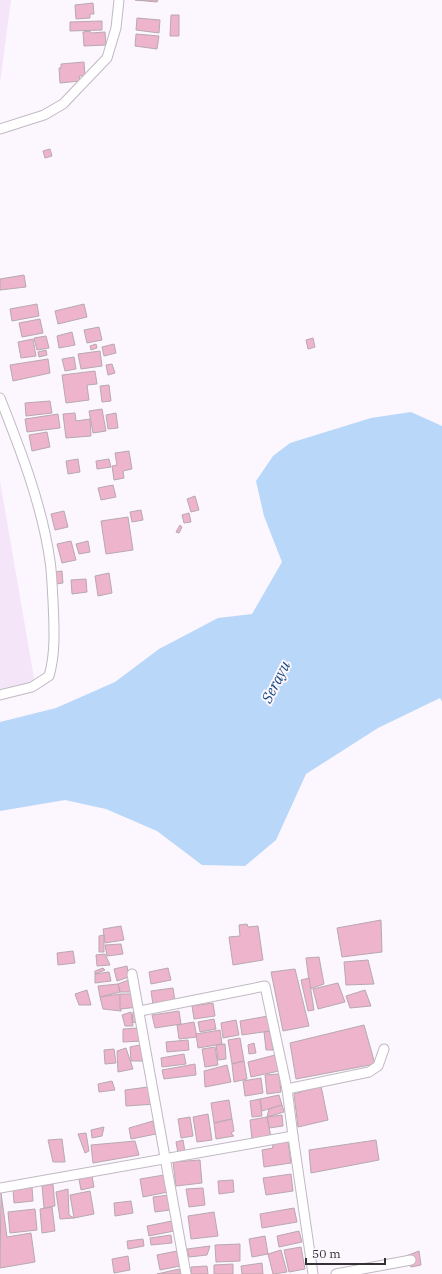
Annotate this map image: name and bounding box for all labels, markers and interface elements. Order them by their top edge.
water label: Serayu [257,657,294,707]
scale bar [306,1240,385,1266]
text: 50 m [312,1246,341,1261]

